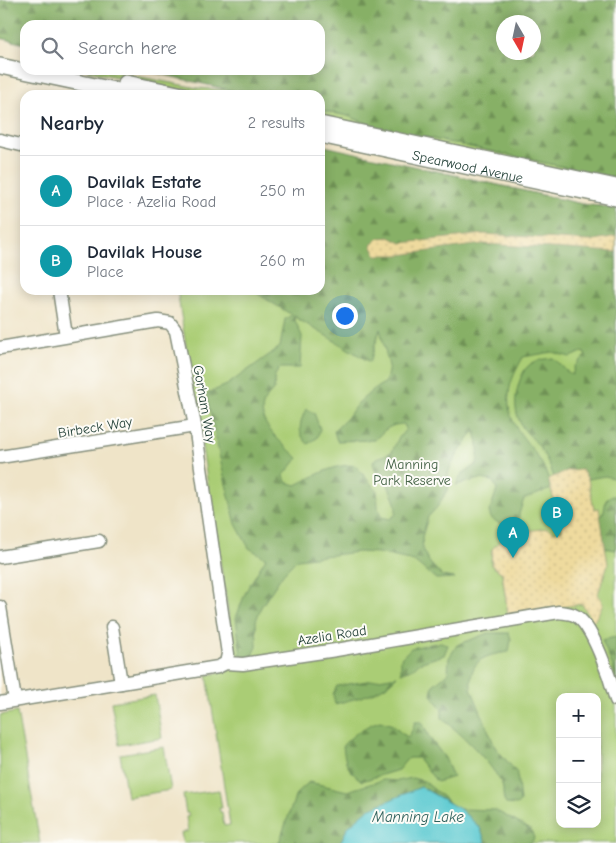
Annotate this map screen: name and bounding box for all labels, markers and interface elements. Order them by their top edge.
north arrow [496,15,541,60]
search box [20,20,325,75]
icon: search [38,34,66,62]
text: Search here [78,37,177,59]
text: Nearby [40,111,104,135]
text: 2 results [248,114,305,132]
street label: Spearwood Avenue [411,147,524,187]
text: Davilak Estate [87,171,201,193]
text: A [52,182,60,200]
text: 250 m [260,182,305,200]
text: Place · Azelia Road [87,193,216,211]
text: Davilak House [87,241,202,263]
text: B [51,252,61,270]
text: 260 m [260,252,305,270]
text: Place [87,263,123,281]
your location [332,303,358,329]
street label: Gorham Way [189,364,220,445]
street label: Birbeck Way [57,413,134,442]
park label: Manning Park Reserve [373,456,451,489]
pin: B [541,497,573,538]
pin: A [497,517,529,558]
street label: Azelia Road [297,622,368,649]
map controls [556,693,601,828]
button: + [556,693,601,738]
button: − [556,738,601,783]
button: layers [556,783,601,828]
water label: Manning Lake [371,808,464,826]

